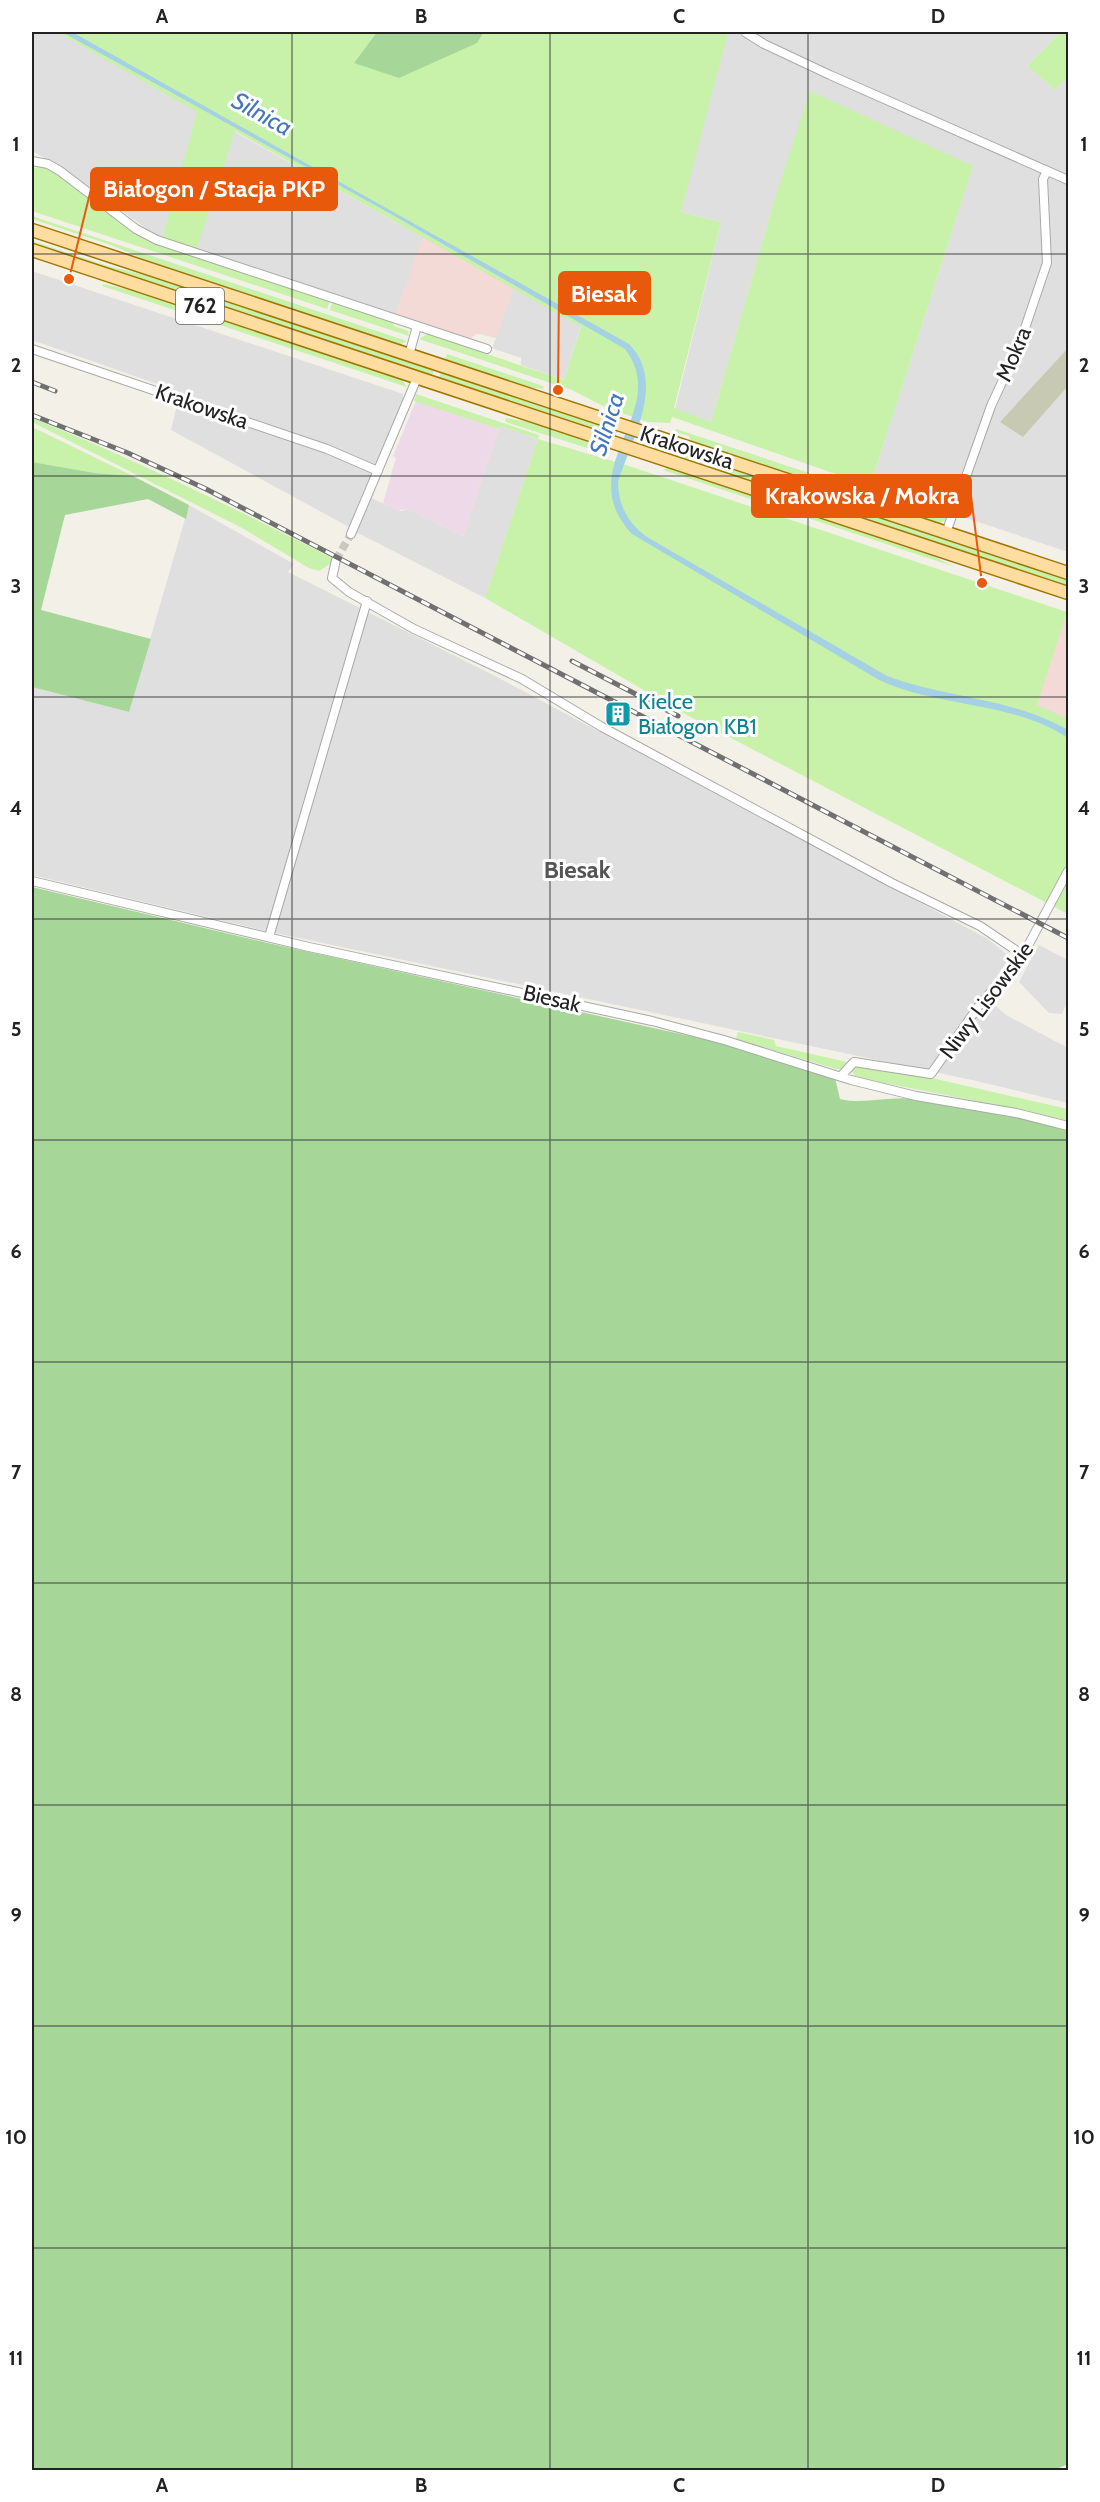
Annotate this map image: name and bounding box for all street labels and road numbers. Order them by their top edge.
road number: 762 [176,288,224,324]
street label: Mokra [990,322,1037,386]
street label: Krakowska [152,378,252,435]
street label: Krakowska [637,420,737,475]
street label: Niwy Lisowskie [934,936,1039,1064]
street label: Biesak [520,979,584,1018]

